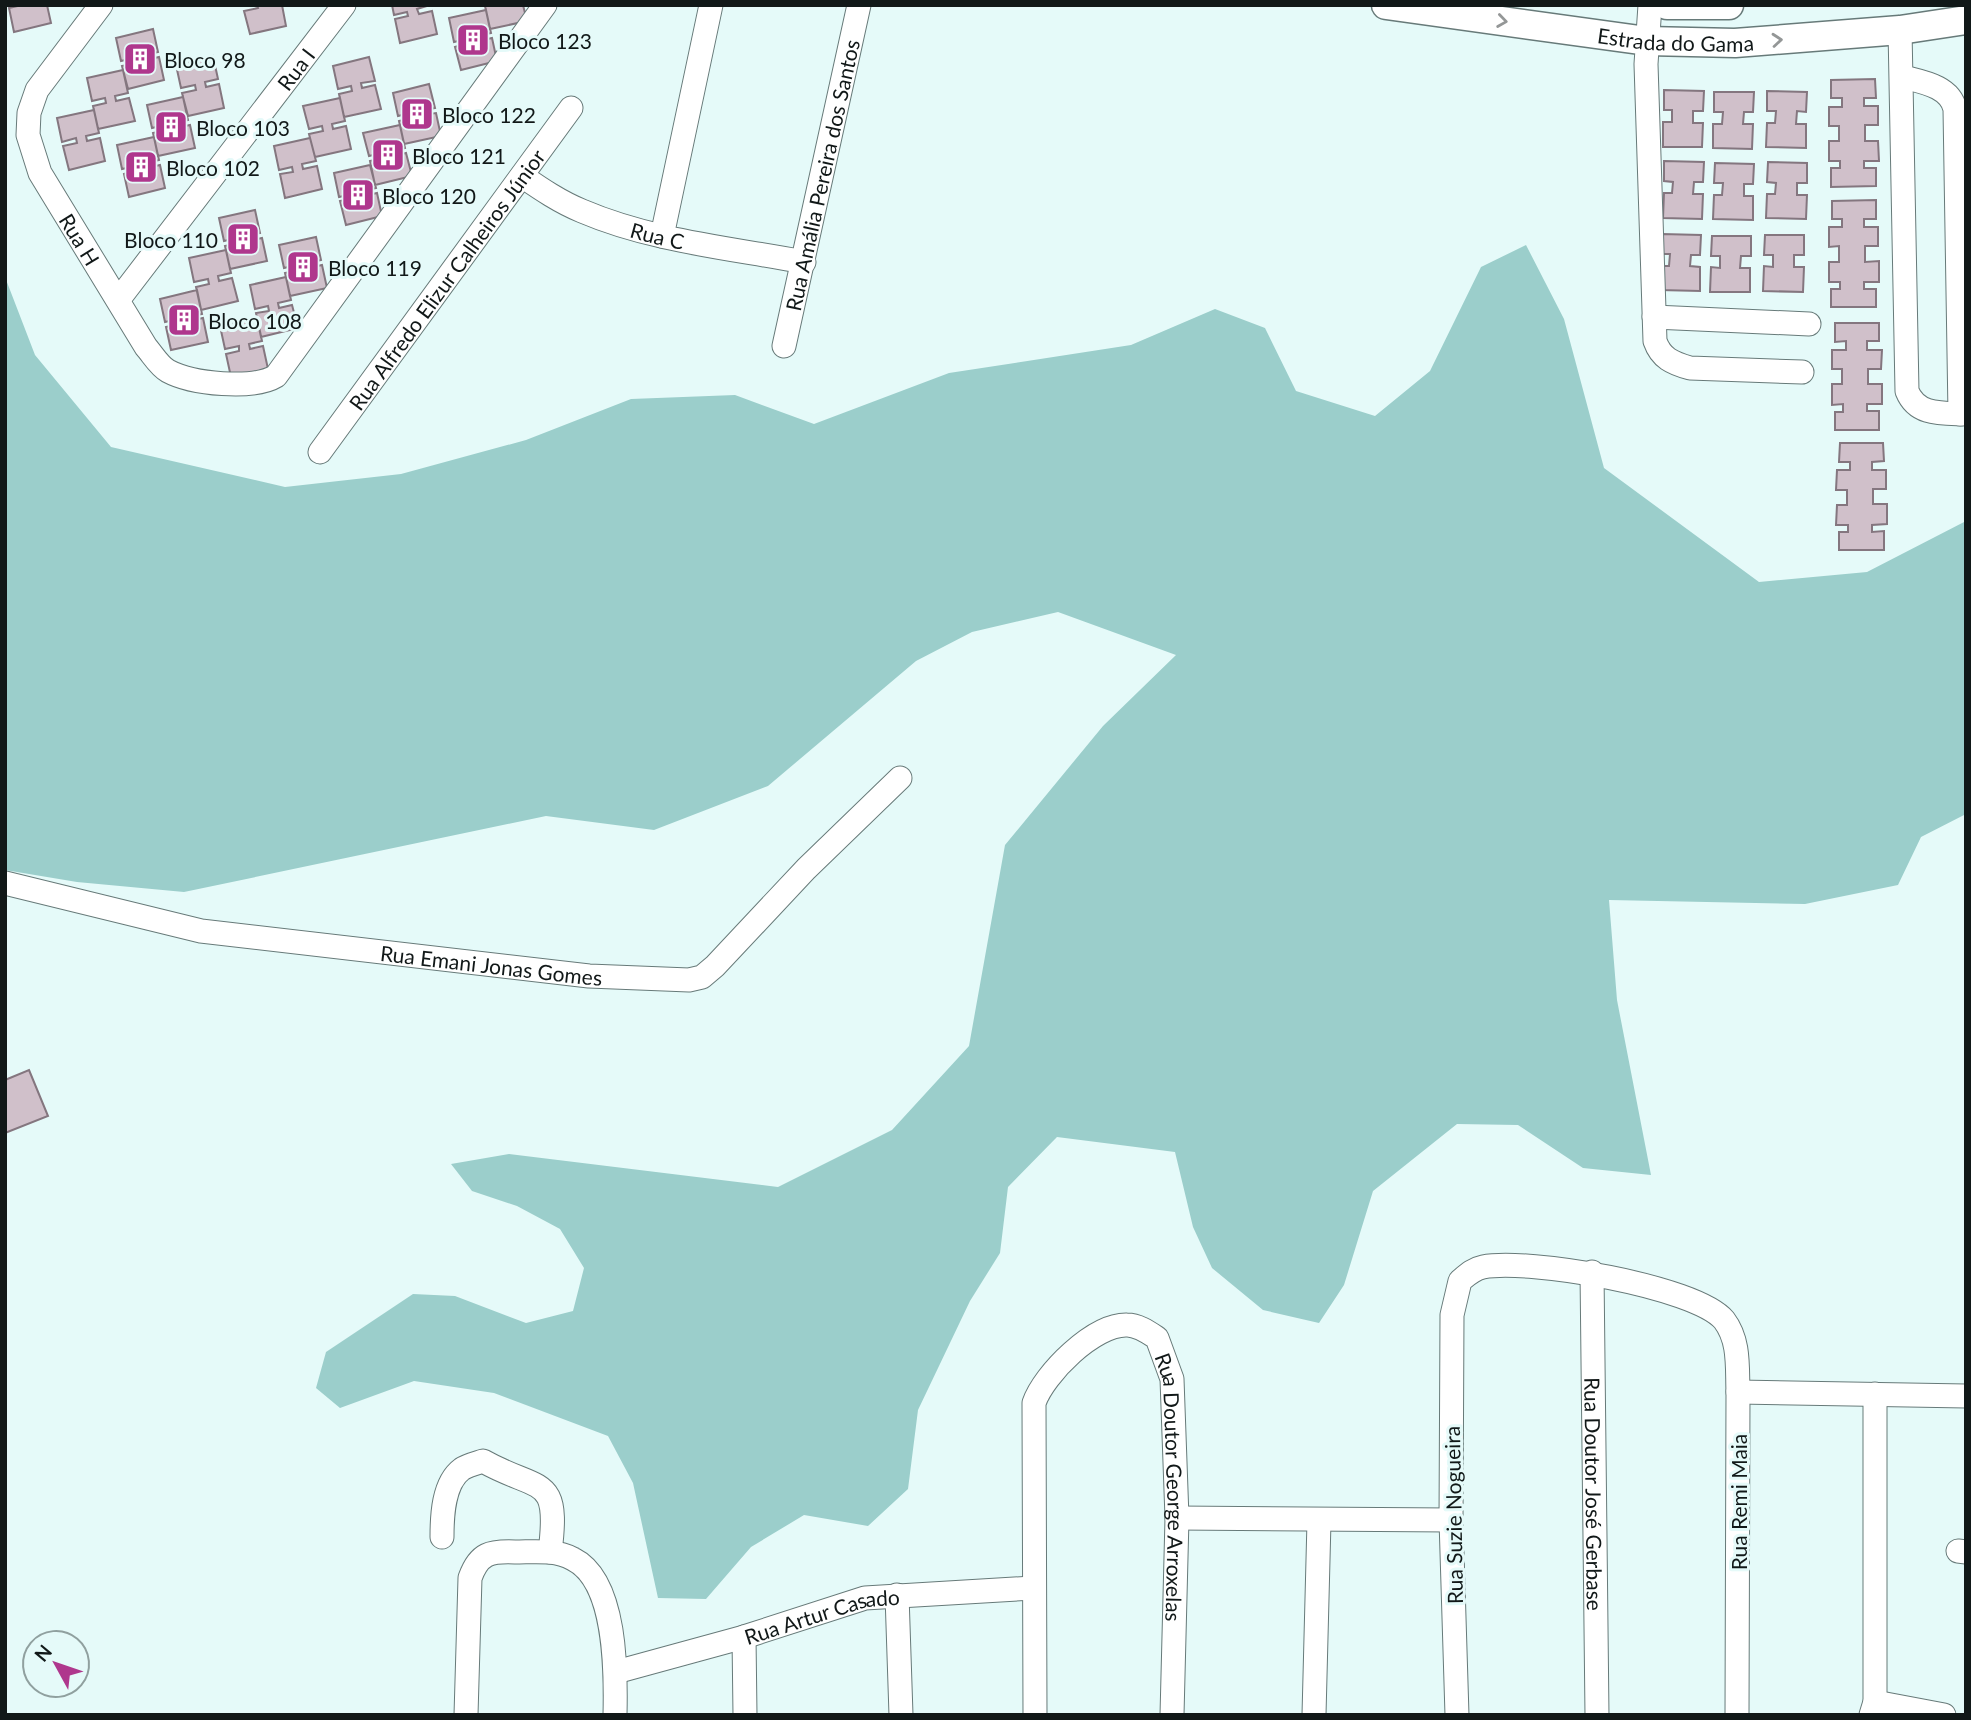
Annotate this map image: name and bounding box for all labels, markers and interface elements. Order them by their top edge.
one-way arrow [1496,14,1508,29]
building icon: Bloco 123 [454,21,492,59]
street label: Estrada do Gama [1596,22,1755,56]
place label: Bloco 123 [498,28,592,53]
one-way arrow [1772,33,1783,48]
street label: Rua Amália Pereira dos Santos [780,37,864,313]
building icon: Bloco 98 [121,40,159,78]
street label: Rua I [271,43,319,95]
place label: Bloco 98 [164,47,246,72]
building icon: Bloco 122 [398,95,436,133]
place label: Bloco 122 [442,102,536,127]
building icon: Bloco 103 [152,108,190,146]
place label: Bloco 103 [196,115,290,140]
building icon: Bloco 121 [369,136,407,174]
place label: Bloco 121 [412,143,506,168]
street label: Rua Alfredo Elizur Calheiros Júnior [343,144,550,414]
building icon: Bloco 102 [122,148,160,186]
place label: Bloco 102 [166,155,260,180]
building icon: Bloco 120 [339,176,377,214]
place label: Bloco 120 [382,183,476,208]
street label: Rua H [55,209,106,270]
street label: Rua C [628,216,687,253]
building icon: Bloco 110 [224,220,262,258]
place label: Bloco 110 [124,227,218,252]
building icon: Bloco 119 [284,248,322,286]
place label: Bloco 119 [328,255,422,280]
building icon: Bloco 108 [165,301,203,339]
place label: Bloco 108 [208,308,302,333]
street label: Rua Emani Jonas Gomes [379,939,603,989]
street label: Rua Doutor George Arroxelas [1151,1349,1190,1622]
street label: Rua Doutor José Gerbase [1581,1377,1608,1611]
street label: Rua Suzie Nogueira [1439,1426,1467,1604]
street label: Rua Remi Maia [1726,1434,1751,1570]
street label: Rua Artur Casado [741,1583,900,1649]
north arrow [21,1629,91,1699]
text: N [29,1640,56,1666]

